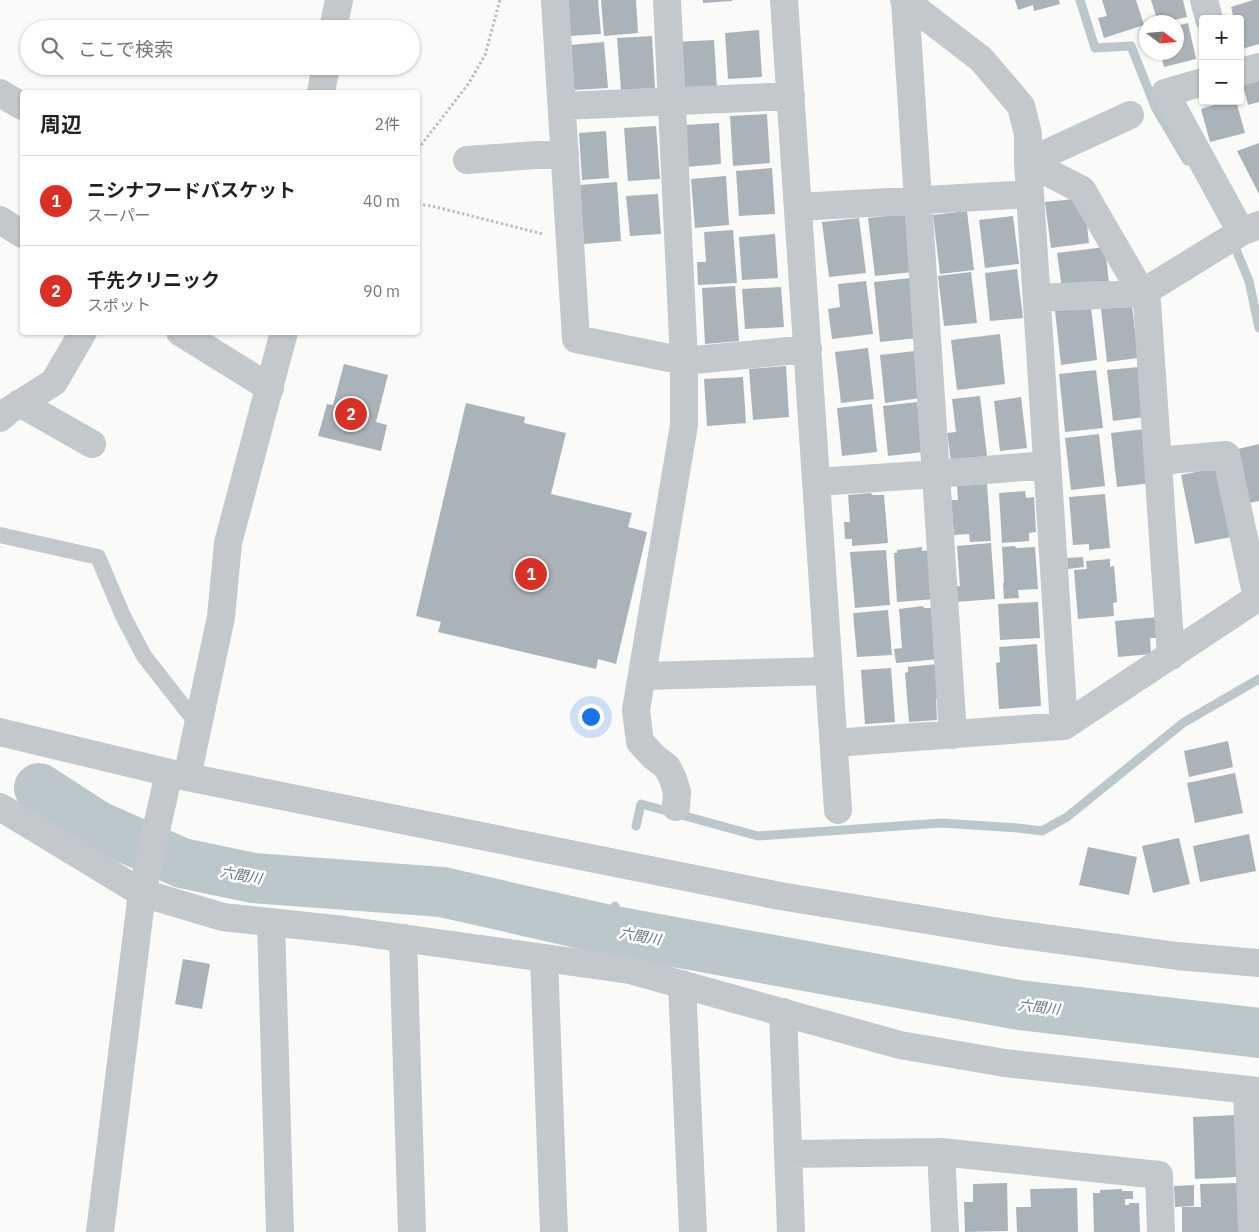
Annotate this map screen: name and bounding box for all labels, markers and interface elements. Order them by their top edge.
north arrow [1139,15,1184,60]
map controls [1199,15,1244,105]
button: + [1199,15,1244,60]
search box [20,20,420,75]
icon: search [38,34,66,62]
text: ここで検索 [78,37,173,61]
button: − [1199,60,1244,105]
text: 周辺 [40,110,82,138]
text: 2件 [374,114,400,134]
text: ニシナフードバスケット [87,178,296,202]
text: 1 [51,191,61,211]
text: 40 m [363,191,400,211]
text: スーパー [87,205,151,225]
text: 千先クリニック [87,268,220,292]
text: 2 [51,281,61,301]
text: 90 m [363,281,400,301]
text: スポット [87,295,151,315]
pin: 2 [335,395,367,433]
pin: 1 [515,555,547,593]
your location [578,704,604,730]
water label: 六間川 [219,862,265,888]
water label: 六間川 [618,923,664,949]
water label: 六間川 [1017,996,1063,1019]

